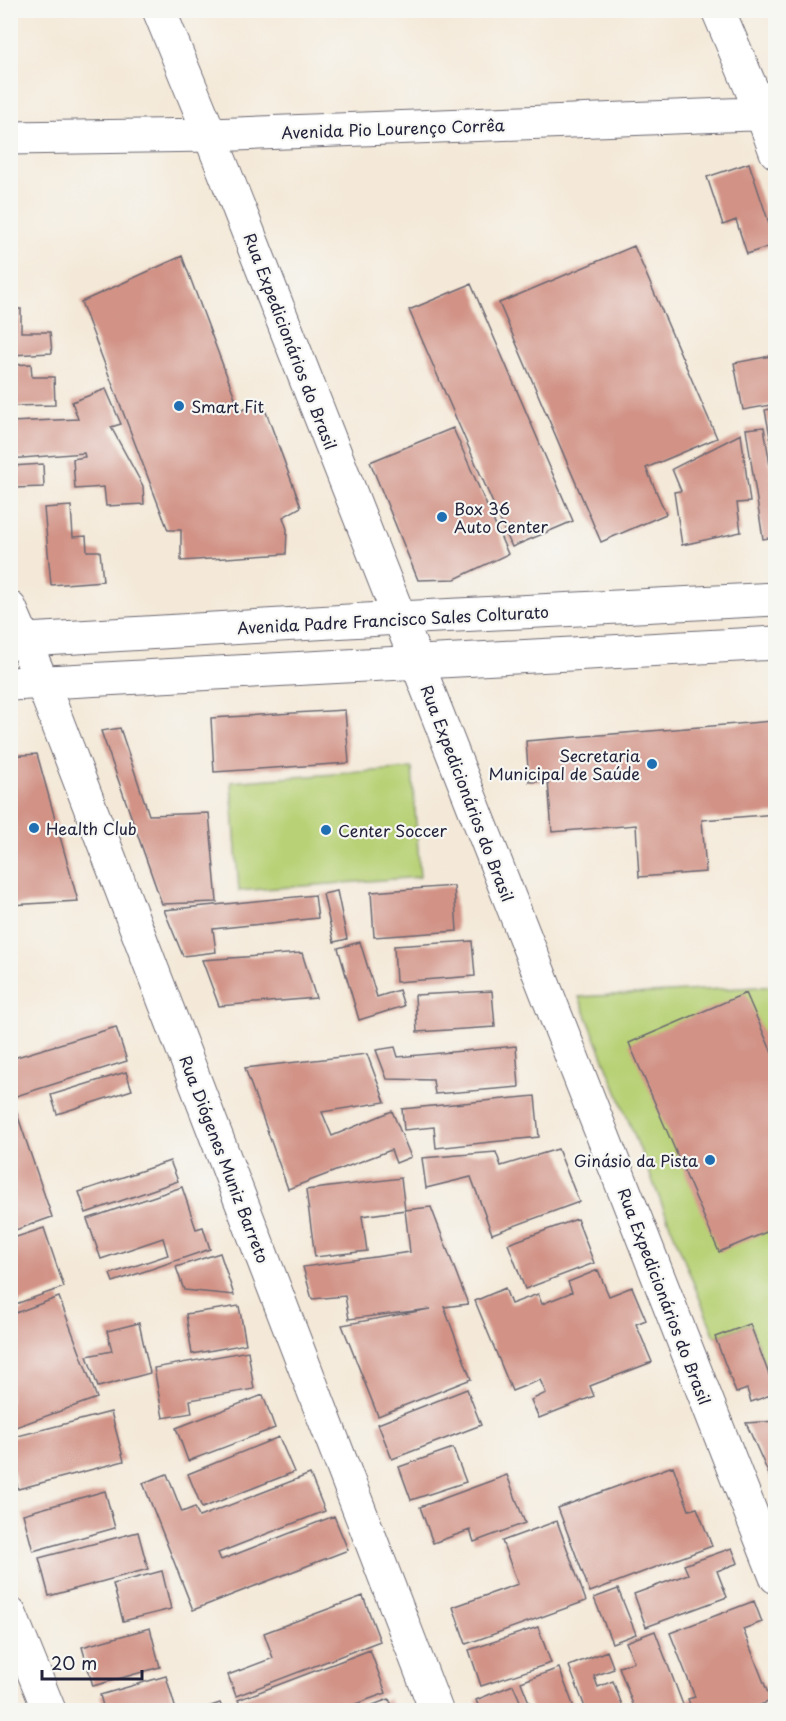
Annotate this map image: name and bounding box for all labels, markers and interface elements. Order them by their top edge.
street label: Avenida Pio Lourenço Corrêa [281,112,505,144]
street label: Rua Expedicionários do Brasil [239,229,343,453]
place label: Smart Fit [191,394,264,418]
marker: Smart Fit [172,399,186,413]
place label: Box 36 Auto Center [454,496,549,538]
marker: Box 36 Auto Center [435,510,449,524]
street label: Avenida Padre Francisco Sales Colturato [237,599,550,639]
street label: Rua Expedicionários do Brasil [416,681,520,905]
place label: Secretaria Municipal de Saúde [489,743,640,785]
marker: Secretaria Municipal de Saúde [645,757,659,771]
place label: Health Club [46,816,137,840]
place label: Center Soccer [338,818,448,842]
marker: Health Club [27,821,41,835]
marker: Center Soccer [319,823,333,837]
street label: Rua Diógenes Muniz Barreto [174,1052,276,1266]
place label: Ginásio da Pista [574,1148,698,1172]
marker: Ginásio da Pista [703,1153,717,1167]
street label: Rua Expedicionários do Brasil [613,1184,717,1408]
scale bar [42,1643,142,1681]
text: 20 m [51,1649,97,1676]

